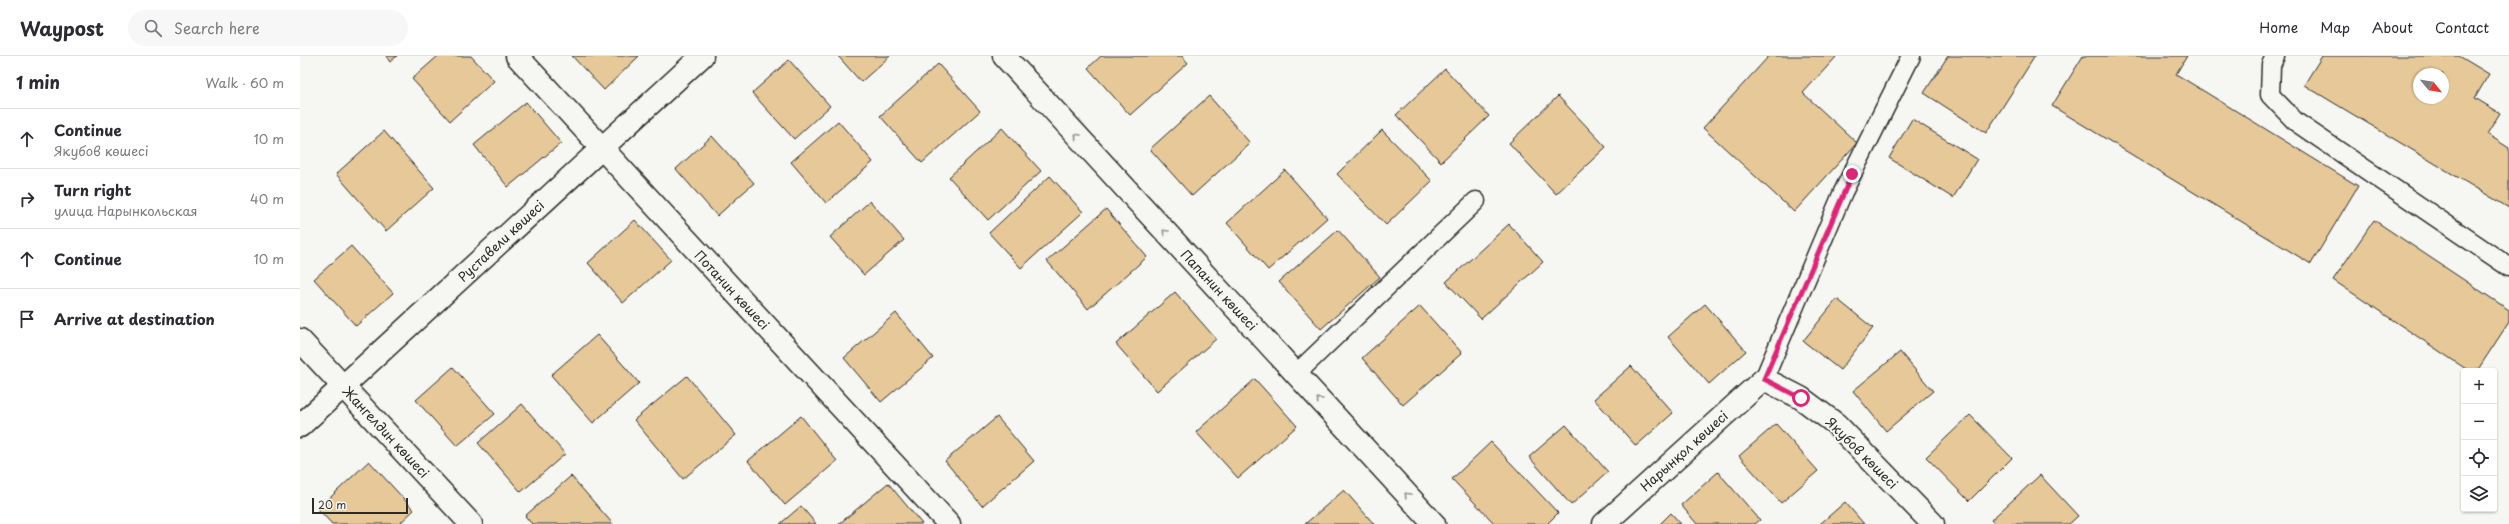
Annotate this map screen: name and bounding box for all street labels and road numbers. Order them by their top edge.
street label: Руставели көшесі [453,196,548,286]
street label: Папанин көшесі [1177,245,1262,334]
street label: Потанин көшесі [691,246,774,333]
street label: Жангелдин көшесі [338,381,434,482]
street label: Нарынқол көшесі [1636,406,1732,495]
street label: Якубов көшесі [1822,413,1902,493]

